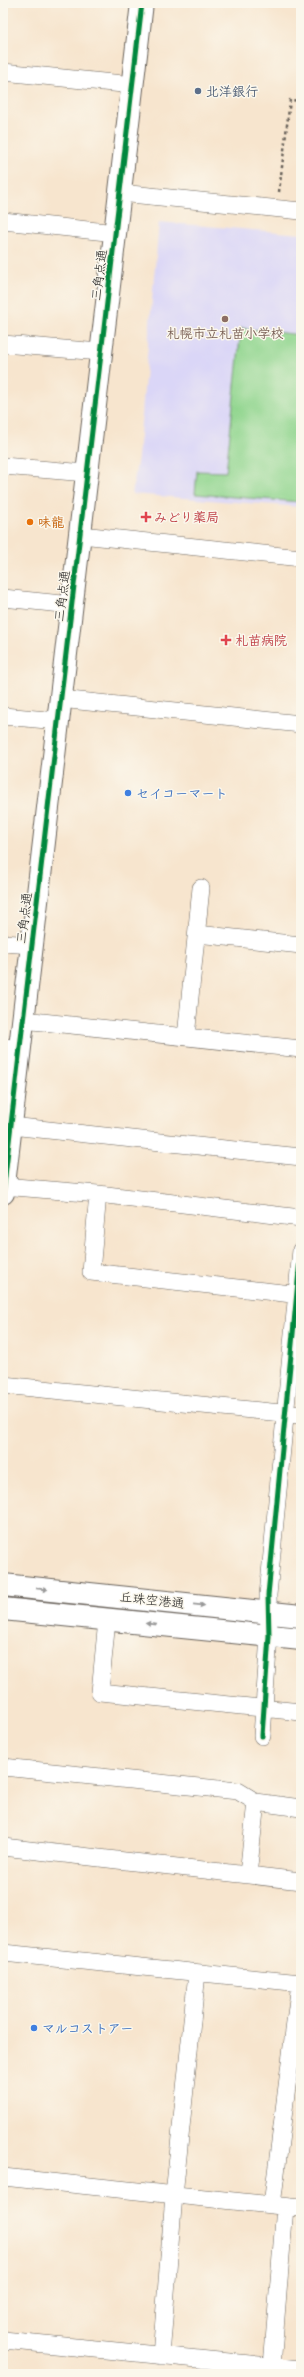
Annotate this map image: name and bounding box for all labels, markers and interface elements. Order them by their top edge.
place label: 北洋銀行 [206,83,258,100]
marker: 北洋銀行 [193,86,203,96]
street label: 三角点通 [87,248,111,302]
marker: 札幌市立札苗小学校 [220,314,230,324]
place label: 札幌市立札苗小学校 [166,325,284,342]
place label: みどり薬局 [154,509,219,526]
marker: みどり薬局 [141,512,151,522]
place label: 味龍 [38,514,64,531]
marker: 味龍 [25,517,35,527]
street label: 三角点通 [50,569,74,623]
place label: 札苗病院 [235,632,287,649]
marker: 札苗病院 [220,634,232,646]
place label: セイコーマート [136,785,228,802]
marker: セイコーマート [123,788,133,798]
street label: 三角点通 [12,891,36,945]
one-way arrow [36,1585,48,1592]
street label: 丘珠空港通 [119,1588,185,1612]
one-way arrow [193,1602,205,1608]
one-way arrow [145,1621,157,1627]
place label: マルコストアー [42,2020,133,2037]
marker: マルコストアー [29,2023,39,2033]

